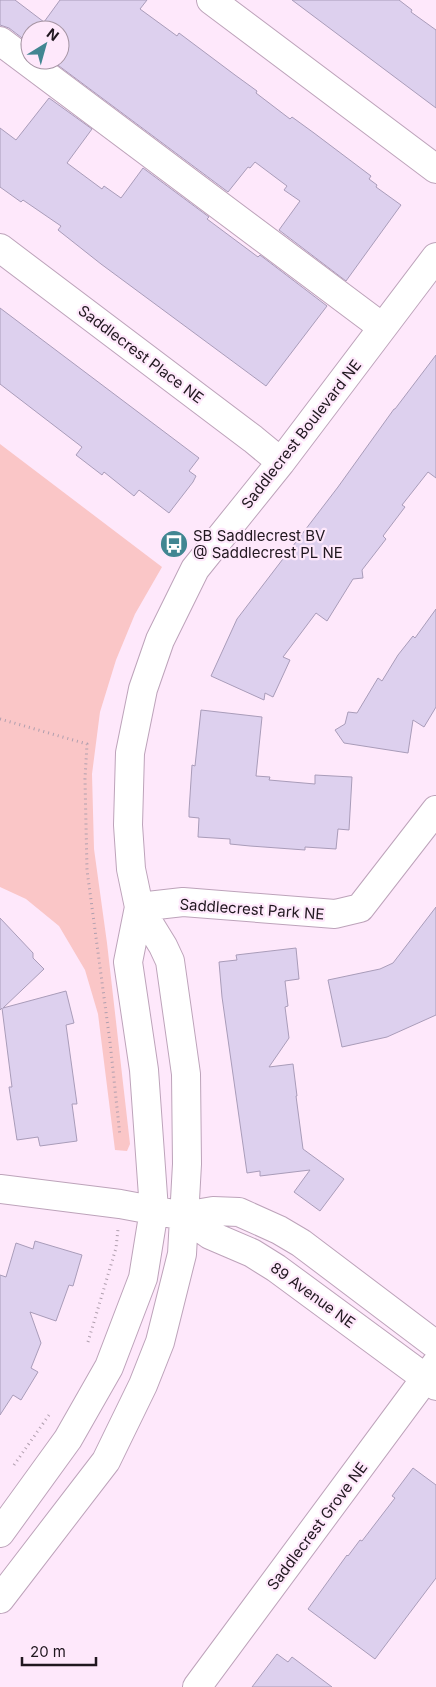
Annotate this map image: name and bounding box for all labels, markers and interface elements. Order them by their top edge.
north arrow [20,20,70,70]
text: N [44,24,63,44]
street label: Saddlecrest Place NE [75,301,207,407]
street label: Saddlecrest Boulevard NE [237,356,365,512]
place label: SB Saddlecrest BV @ Saddlecrest PL NE [193,526,343,562]
bus stop icon: SB Saddlecrest BV @ Saddlecrest PL NE [159,529,189,559]
street label: Saddlecrest Park NE [179,894,325,924]
street label: 89 Avenue NE [267,1258,359,1332]
street label: Saddlecrest Grove NE [263,1458,371,1594]
scale bar [22,1634,96,1666]
text: 20 m [30,1642,66,1661]

